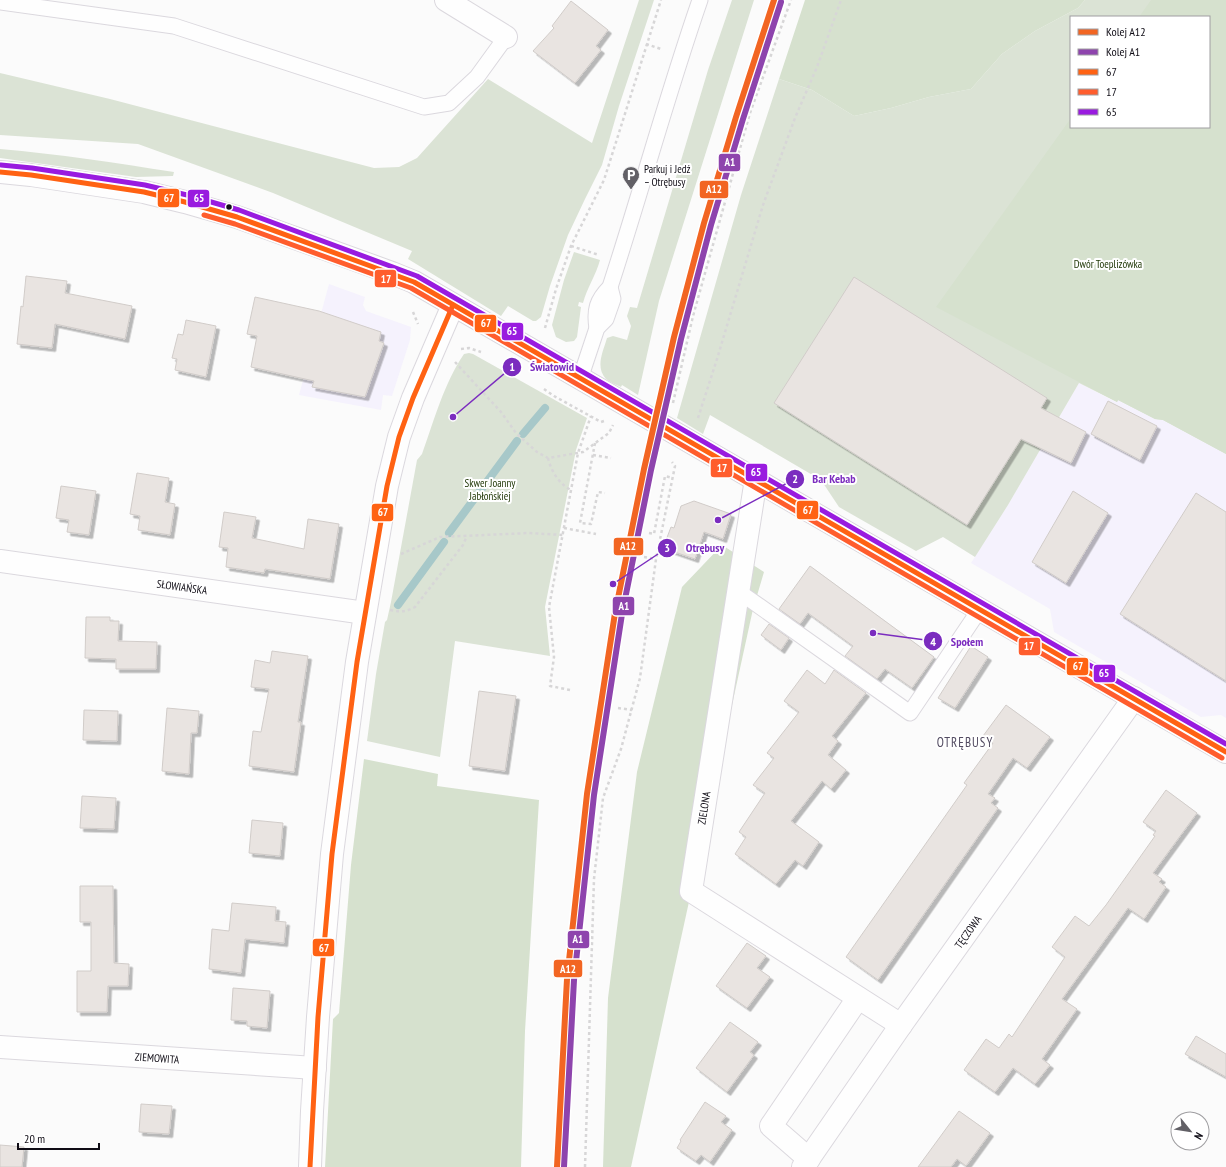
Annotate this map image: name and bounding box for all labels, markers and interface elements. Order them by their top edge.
legend [1070,16,1210,128]
text: Kolej A12 [1106,24,1146,39]
text: Kolej A1 [1106,44,1140,59]
text: 67 [1106,64,1117,79]
text: 17 [1106,84,1117,99]
text: 65 [1106,104,1117,119]
line badge: A1 [718,153,741,172]
text: A1 [724,155,735,169]
place label: Parkuj i Jedź – Otrębusy [644,162,690,189]
parking icon: Parkuj i Jedź – Otrębusy [621,165,641,190]
line badge: A12 [699,180,729,199]
text: A12 [705,182,722,196]
line badge: 67 [157,188,180,208]
line badge: 65 [187,189,210,208]
text: 67 [164,191,174,205]
text: 65 [194,191,204,205]
unlabelled marker [224,202,234,212]
park label: Dwór Toeplizówka [1074,257,1142,271]
line badge: 17 [374,269,397,288]
text: 17 [381,272,391,286]
line badge: 67 [474,314,497,333]
text: 67 [481,316,491,330]
line badge: 65 [501,322,524,341]
text: 65 [507,324,517,338]
callout: Światowid [502,355,582,379]
text: 1 [509,359,515,374]
text: Światowid [530,359,574,374]
line badge: 17 [710,458,733,478]
text: 17 [717,461,727,475]
line badge: 65 [745,463,768,482]
text: 65 [751,465,761,479]
callout: Bar Kebab [785,467,864,491]
text: 2 [792,471,798,486]
text: Bar Kebab [812,471,856,486]
park label: Skwer Joanny Jabłońskiej [465,476,516,503]
line badge: 67 [796,500,819,520]
line badge: 67 [371,503,394,522]
text: 67 [803,503,813,517]
text: 67 [378,505,388,519]
callout: Otrębusy [657,536,732,560]
line badge: A12 [613,537,644,556]
text: A12 [619,539,636,553]
text: 3 [664,540,670,555]
text: Otrębusy [686,540,724,555]
street label: SŁOWIAŃSKA [156,577,209,598]
line badge: A1 [612,596,635,616]
text: A1 [618,599,629,613]
callout: Społem [923,629,991,653]
text: 4 [930,634,936,649]
text: Społem [951,634,983,649]
line badge: 17 [1018,637,1041,656]
text: 17 [1024,639,1034,653]
line badge: 67 [1066,657,1089,676]
text: 67 [1073,659,1083,673]
line badge: 65 [1093,664,1116,683]
text: 65 [1099,666,1109,680]
district label: OTRĘBUSY [937,734,993,751]
street label: ZIELONA [694,790,714,825]
street label: TĘCZOWA [952,912,985,951]
line badge: A1 [567,930,590,949]
text: A1 [572,932,583,946]
line badge: 67 [312,938,335,957]
text: 67 [319,941,329,955]
line badge: A12 [553,959,583,978]
text: A12 [559,962,576,976]
street label: ZIEMOWITA [134,1049,180,1067]
north arrow [1170,1111,1210,1151]
scale bar [18,1125,99,1151]
text: N [1191,1130,1206,1142]
text: 20 m [24,1131,45,1146]

